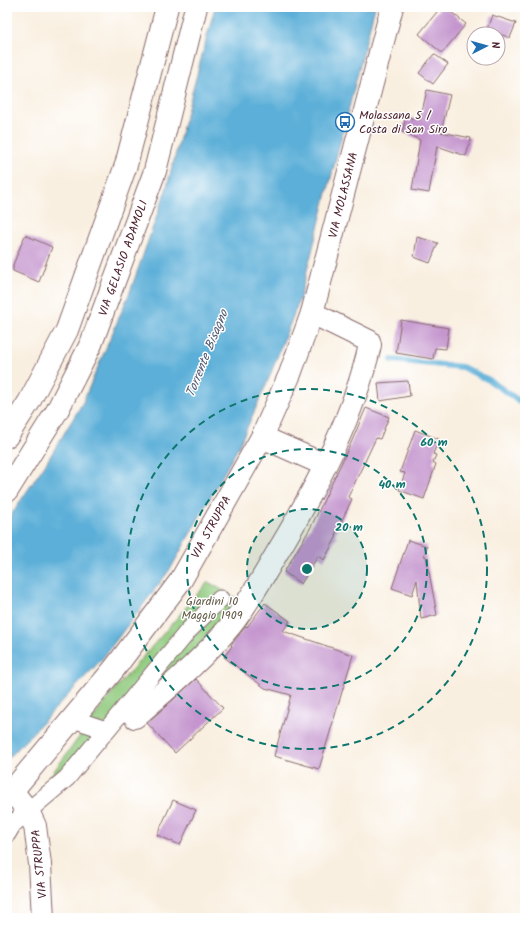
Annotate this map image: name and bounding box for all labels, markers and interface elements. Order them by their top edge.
north arrow [466,26,506,66]
text: N [486,41,504,50]
place label: Molassana 5 / Costa di San Siro [359,106,447,139]
bus stop icon: Molassana 5 / Costa di San Siro [334,111,356,133]
street label: VIA MOLASSANA [324,150,363,240]
street label: VIA GELASIO ADAMOLI [94,197,153,319]
water label: Torrente Bisagno [180,306,235,400]
text: 60 m [420,433,448,452]
text: 40 m [378,475,406,494]
street label: VIA STRUPPA [186,492,237,562]
text: 20 m [335,518,363,537]
centre of rings [300,562,314,576]
park label: Giardini 10 Maggio 1909 [181,592,243,625]
street label: VIA STRUPPA [26,828,53,900]

